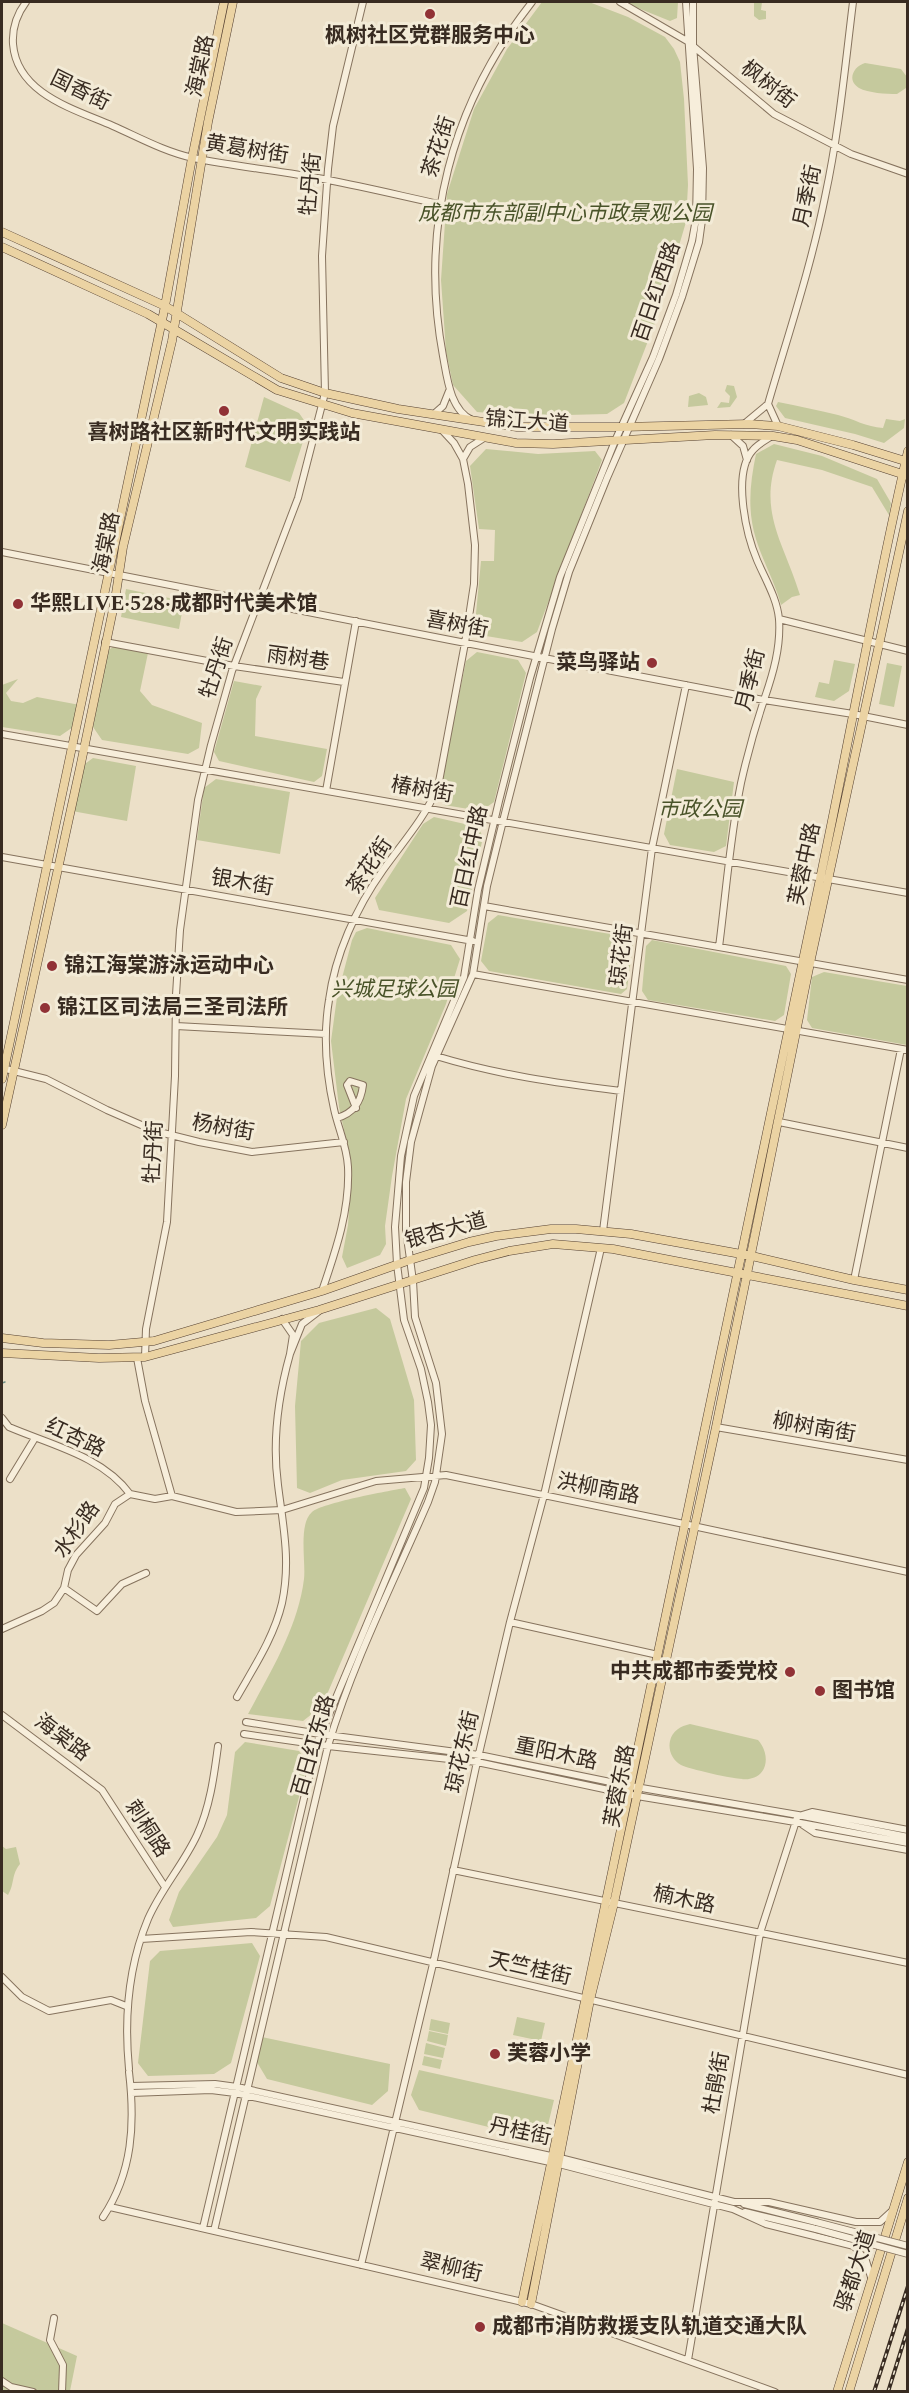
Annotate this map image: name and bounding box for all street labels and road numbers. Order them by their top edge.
street label: 海棠路 [179,32,223,100]
street label: 枫树街 [733,53,803,117]
street label: 国香街 [45,63,115,119]
street label: 茶花街 [414,112,464,182]
street label: 黄葛树街 [203,128,291,172]
street label: 牡丹街 [292,151,330,217]
street label: 月季街 [786,162,830,230]
street label: 百日红西路 [625,237,689,347]
street label: 锦江大道 [484,403,570,441]
street label: 海棠路 [85,509,129,577]
street label: 喜树街 [423,603,491,647]
street label: 牡丹街 [192,633,242,703]
street label: 雨树巷 [265,639,331,679]
street label: 月季街 [728,646,774,714]
street label: 椿树街 [388,769,456,811]
street label: 百日红中路 [443,802,497,912]
street label: 芙蓉中路 [781,820,829,908]
street label: 茶花街 [339,831,401,901]
street label: 银木街 [208,862,276,904]
street label: 琼花街 [602,922,642,988]
street label: 杨树街 [189,1107,257,1149]
street label: 牡丹街 [136,1120,172,1184]
street label: 银杏大道 [401,1205,491,1257]
street label: 柳树南街 [770,1405,858,1451]
street label: 红杏路 [40,1410,110,1466]
street label: 洪柳南路 [554,1465,642,1513]
street label: 水杉路 [46,1495,108,1565]
street label: 百日红东路 [284,1691,344,1801]
street label: 海棠路 [27,1706,97,1770]
street label: 琼花东街 [438,1707,488,1797]
street label: 重阳木路 [512,1730,600,1778]
street label: 芙蓉东路 [596,1742,644,1830]
street label: 刺桐路 [116,1794,178,1864]
street label: 楠木路 [650,1878,718,1922]
street label: 天竺桂街 [485,1944,575,1994]
street label: 杜鹃街 [696,2049,738,2117]
street label: 丹桂街 [486,2110,554,2154]
street label: 驿都大道 [828,2226,884,2316]
street label: 翠柳街 [417,2245,485,2291]

